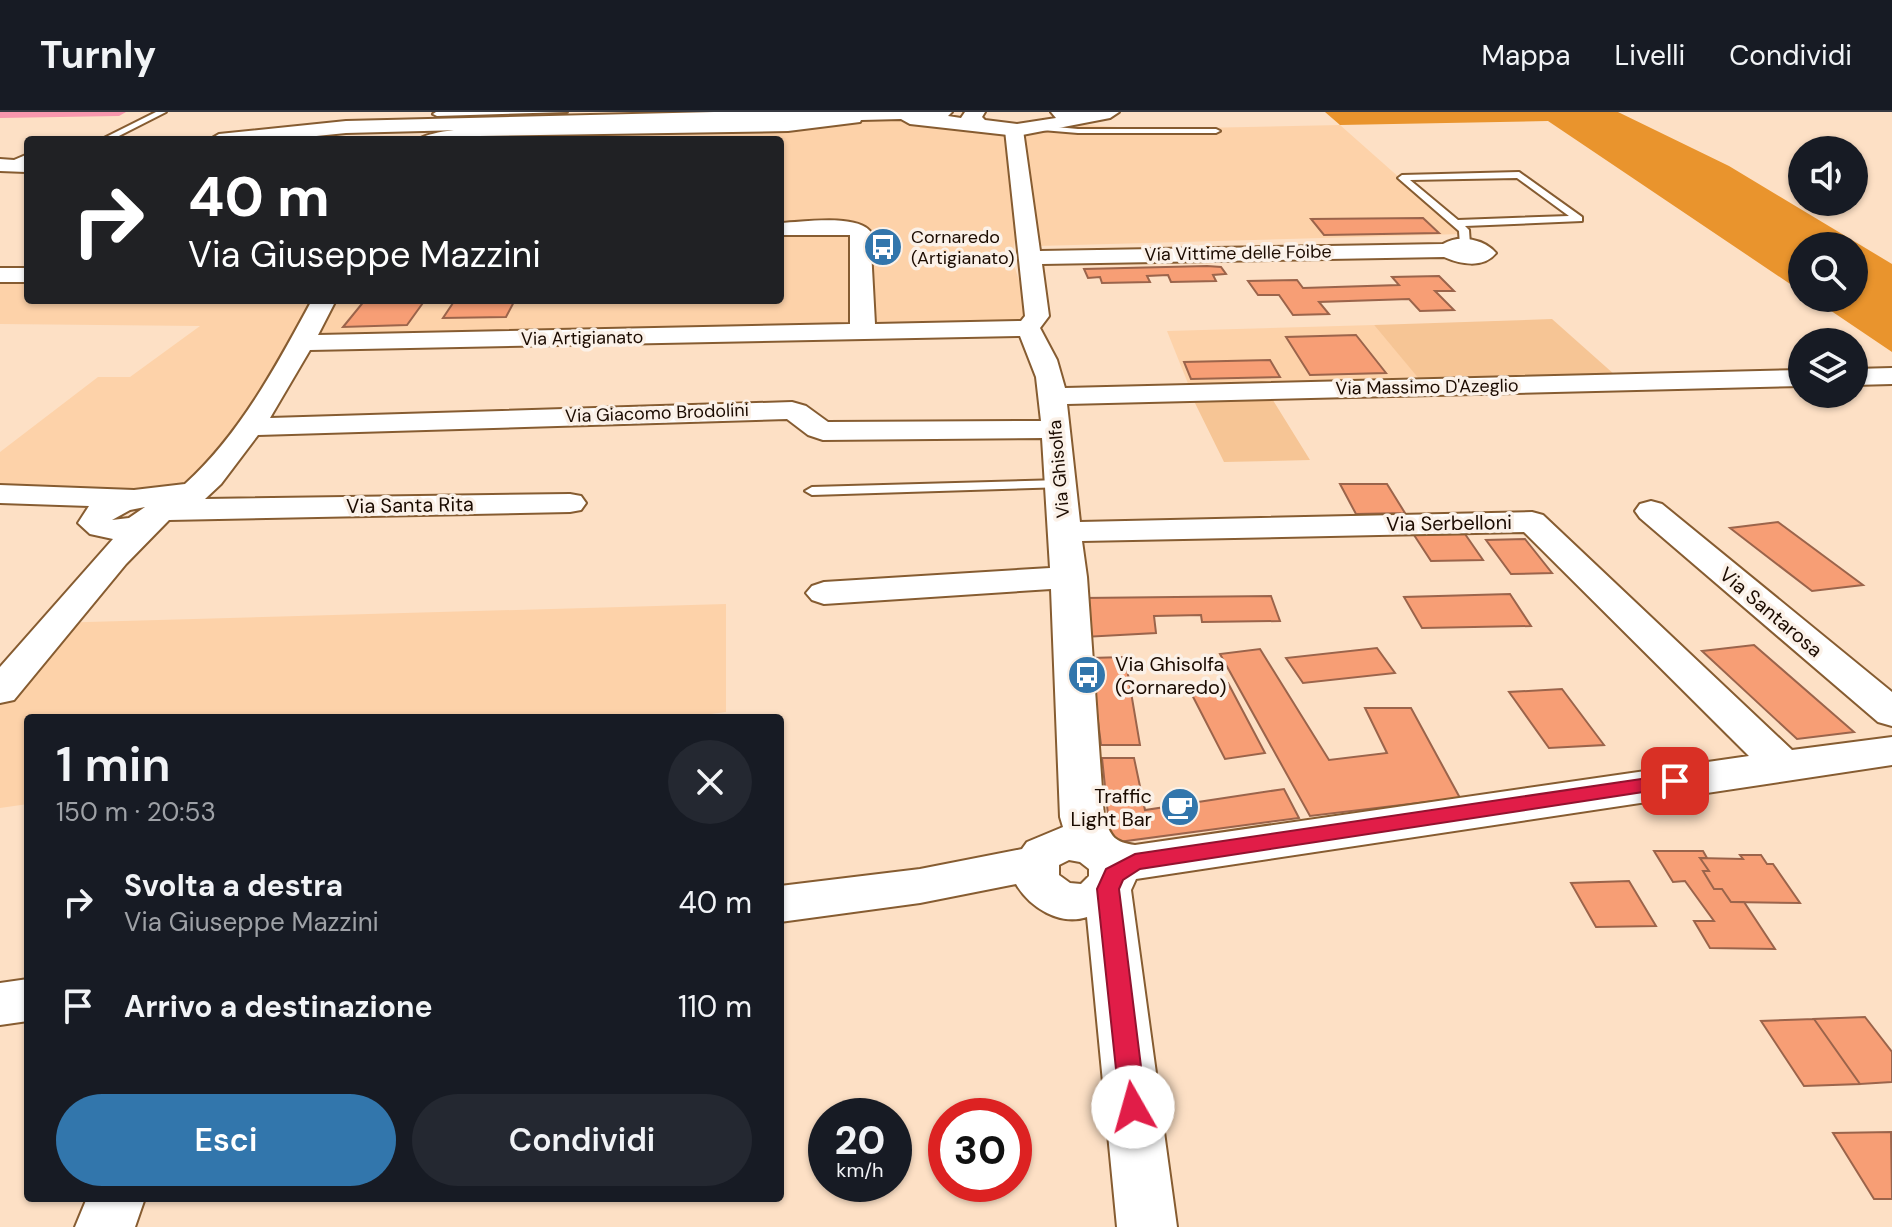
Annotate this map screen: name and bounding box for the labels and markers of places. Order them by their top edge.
place label: Cornaredo (Artigianato) [911,225,1015,270]
bus stop icon: Cornaredo (Artigianato) [862,226,904,268]
place label: Via Ghisolfa (Cornaredo) [1115,651,1227,700]
bus stop icon: Via Ghisolfa (Cornaredo) [1066,654,1108,696]
pin [1641,747,1709,815]
place label: Traffic Light Bar [1071,783,1152,832]
cafe icon: Traffic Light Bar [1159,786,1201,828]

